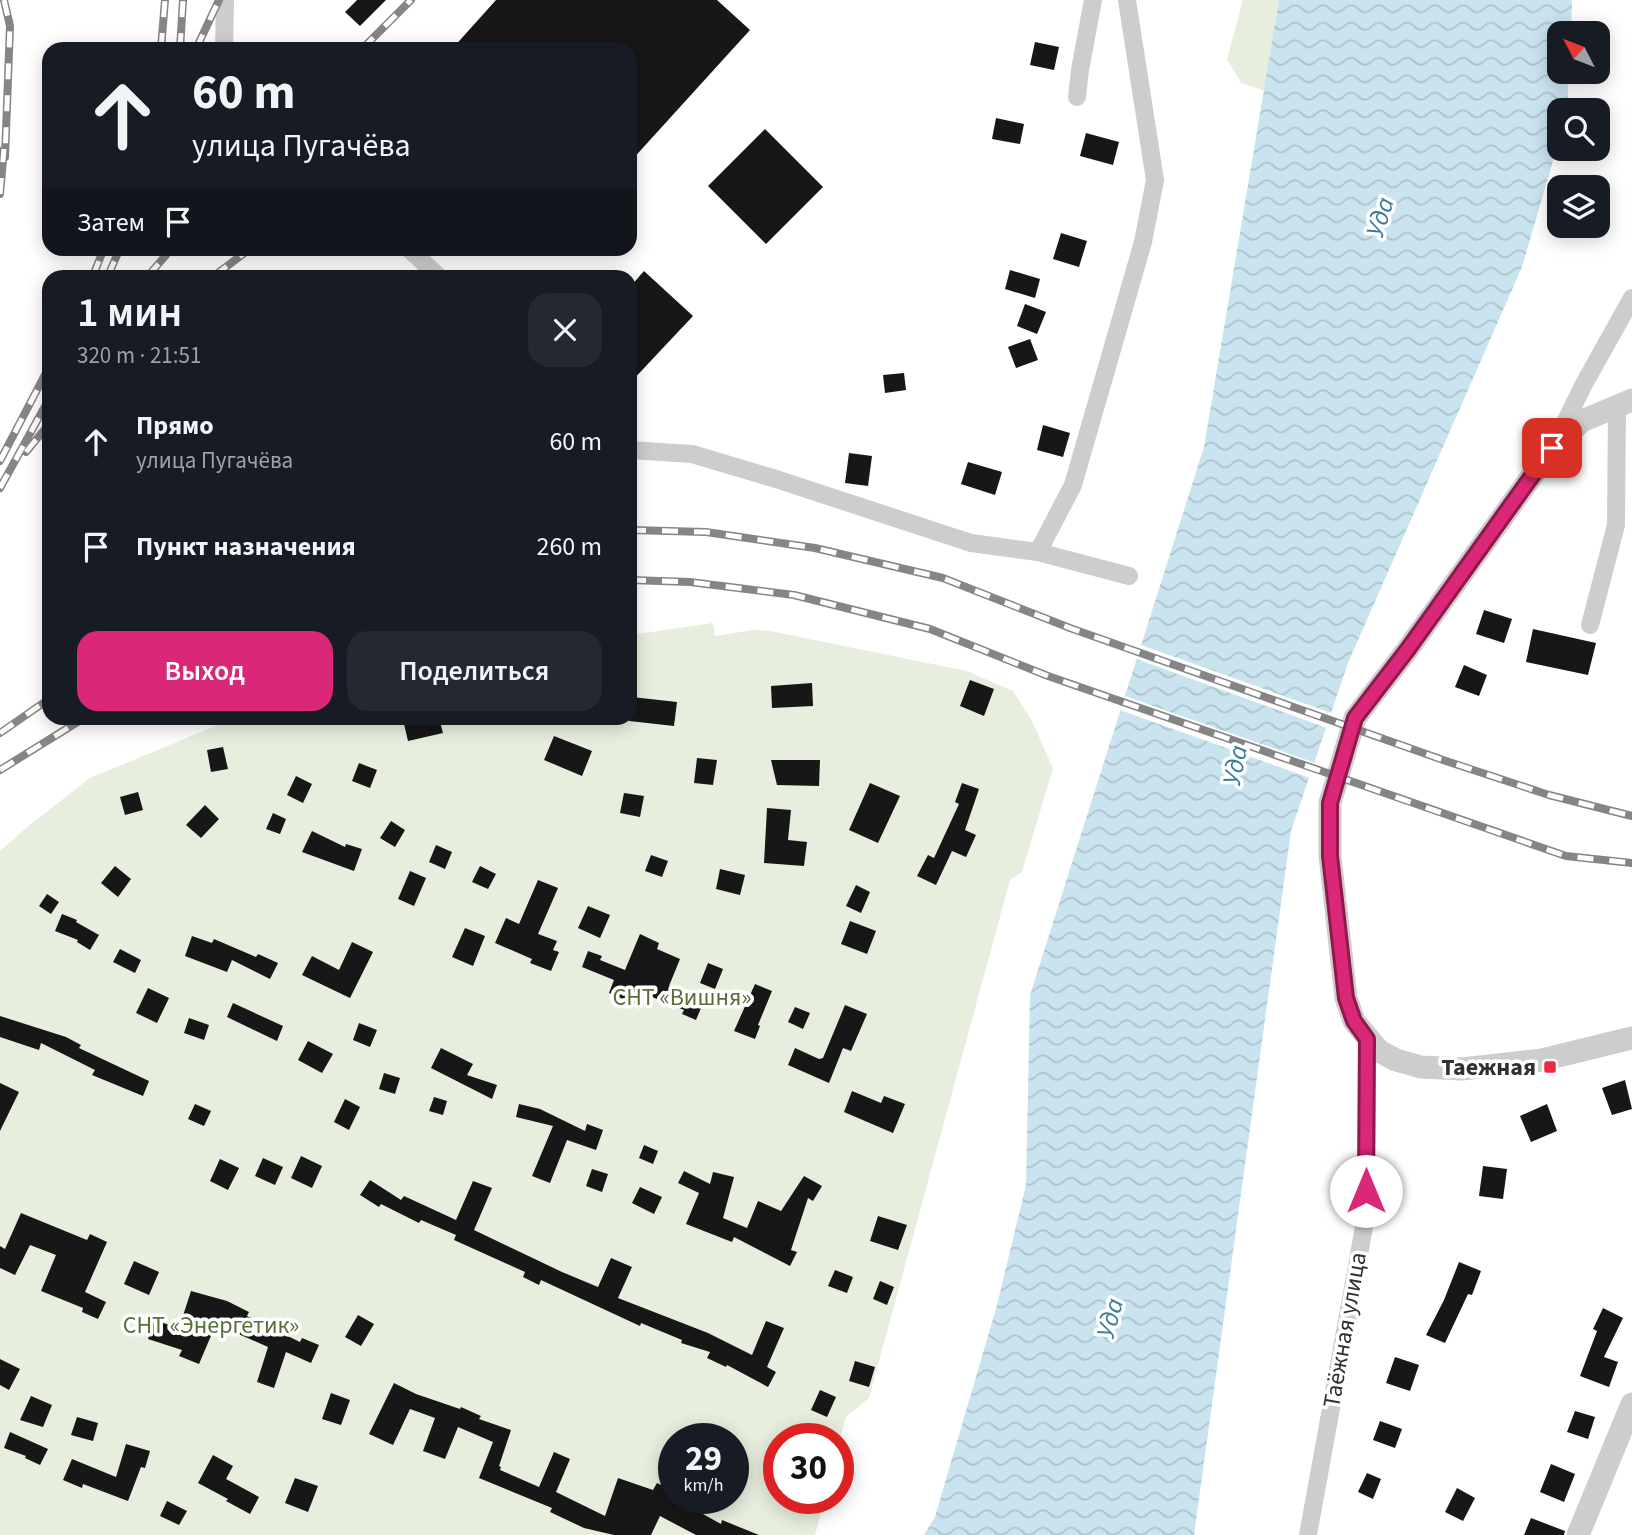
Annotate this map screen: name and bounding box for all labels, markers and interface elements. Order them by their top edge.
north arrow [1547,21,1610,84]
map controls [1547,21,1610,238]
text: 60 m [192,58,296,128]
icon: ahead [77,70,168,161]
button: search [1547,98,1610,161]
text: улица Пугачёва [192,123,411,169]
button: layers [1547,175,1610,238]
water label: Уда [1356,192,1404,242]
icon: arrive [159,203,197,241]
text: Затем [77,204,145,241]
text: 1 мин [77,283,182,343]
button: close [528,293,602,367]
text: 320 m · 21:51 [77,339,201,372]
text: Прямо [136,407,214,444]
pin [1522,418,1582,478]
icon: ahead [77,423,115,461]
text: 60 m [549,423,602,460]
icon: arrive [1533,429,1571,467]
text: улица Пугачёва [136,444,293,477]
icon: arrive [77,528,115,566]
text: Пункт назначения [136,528,356,565]
text: 260 m [536,528,602,565]
button: Выход [77,631,333,711]
button: Поделиться [347,631,602,711]
water label: Уда [1213,742,1257,788]
park label: СНТ «Вишня» [612,980,752,1015]
place label: Таежная [1441,1050,1536,1085]
marker: Таежная [1542,1059,1558,1075]
position arrow [1329,1154,1403,1228]
street label: Таёжная улица [1314,1250,1376,1410]
water label: Уда [1087,1294,1133,1342]
park label: СНТ «Энергетик» [123,1308,299,1343]
speed limit sign: 30 [763,1423,854,1514]
text: 29 [685,1434,722,1484]
text: km/h [684,1473,723,1498]

